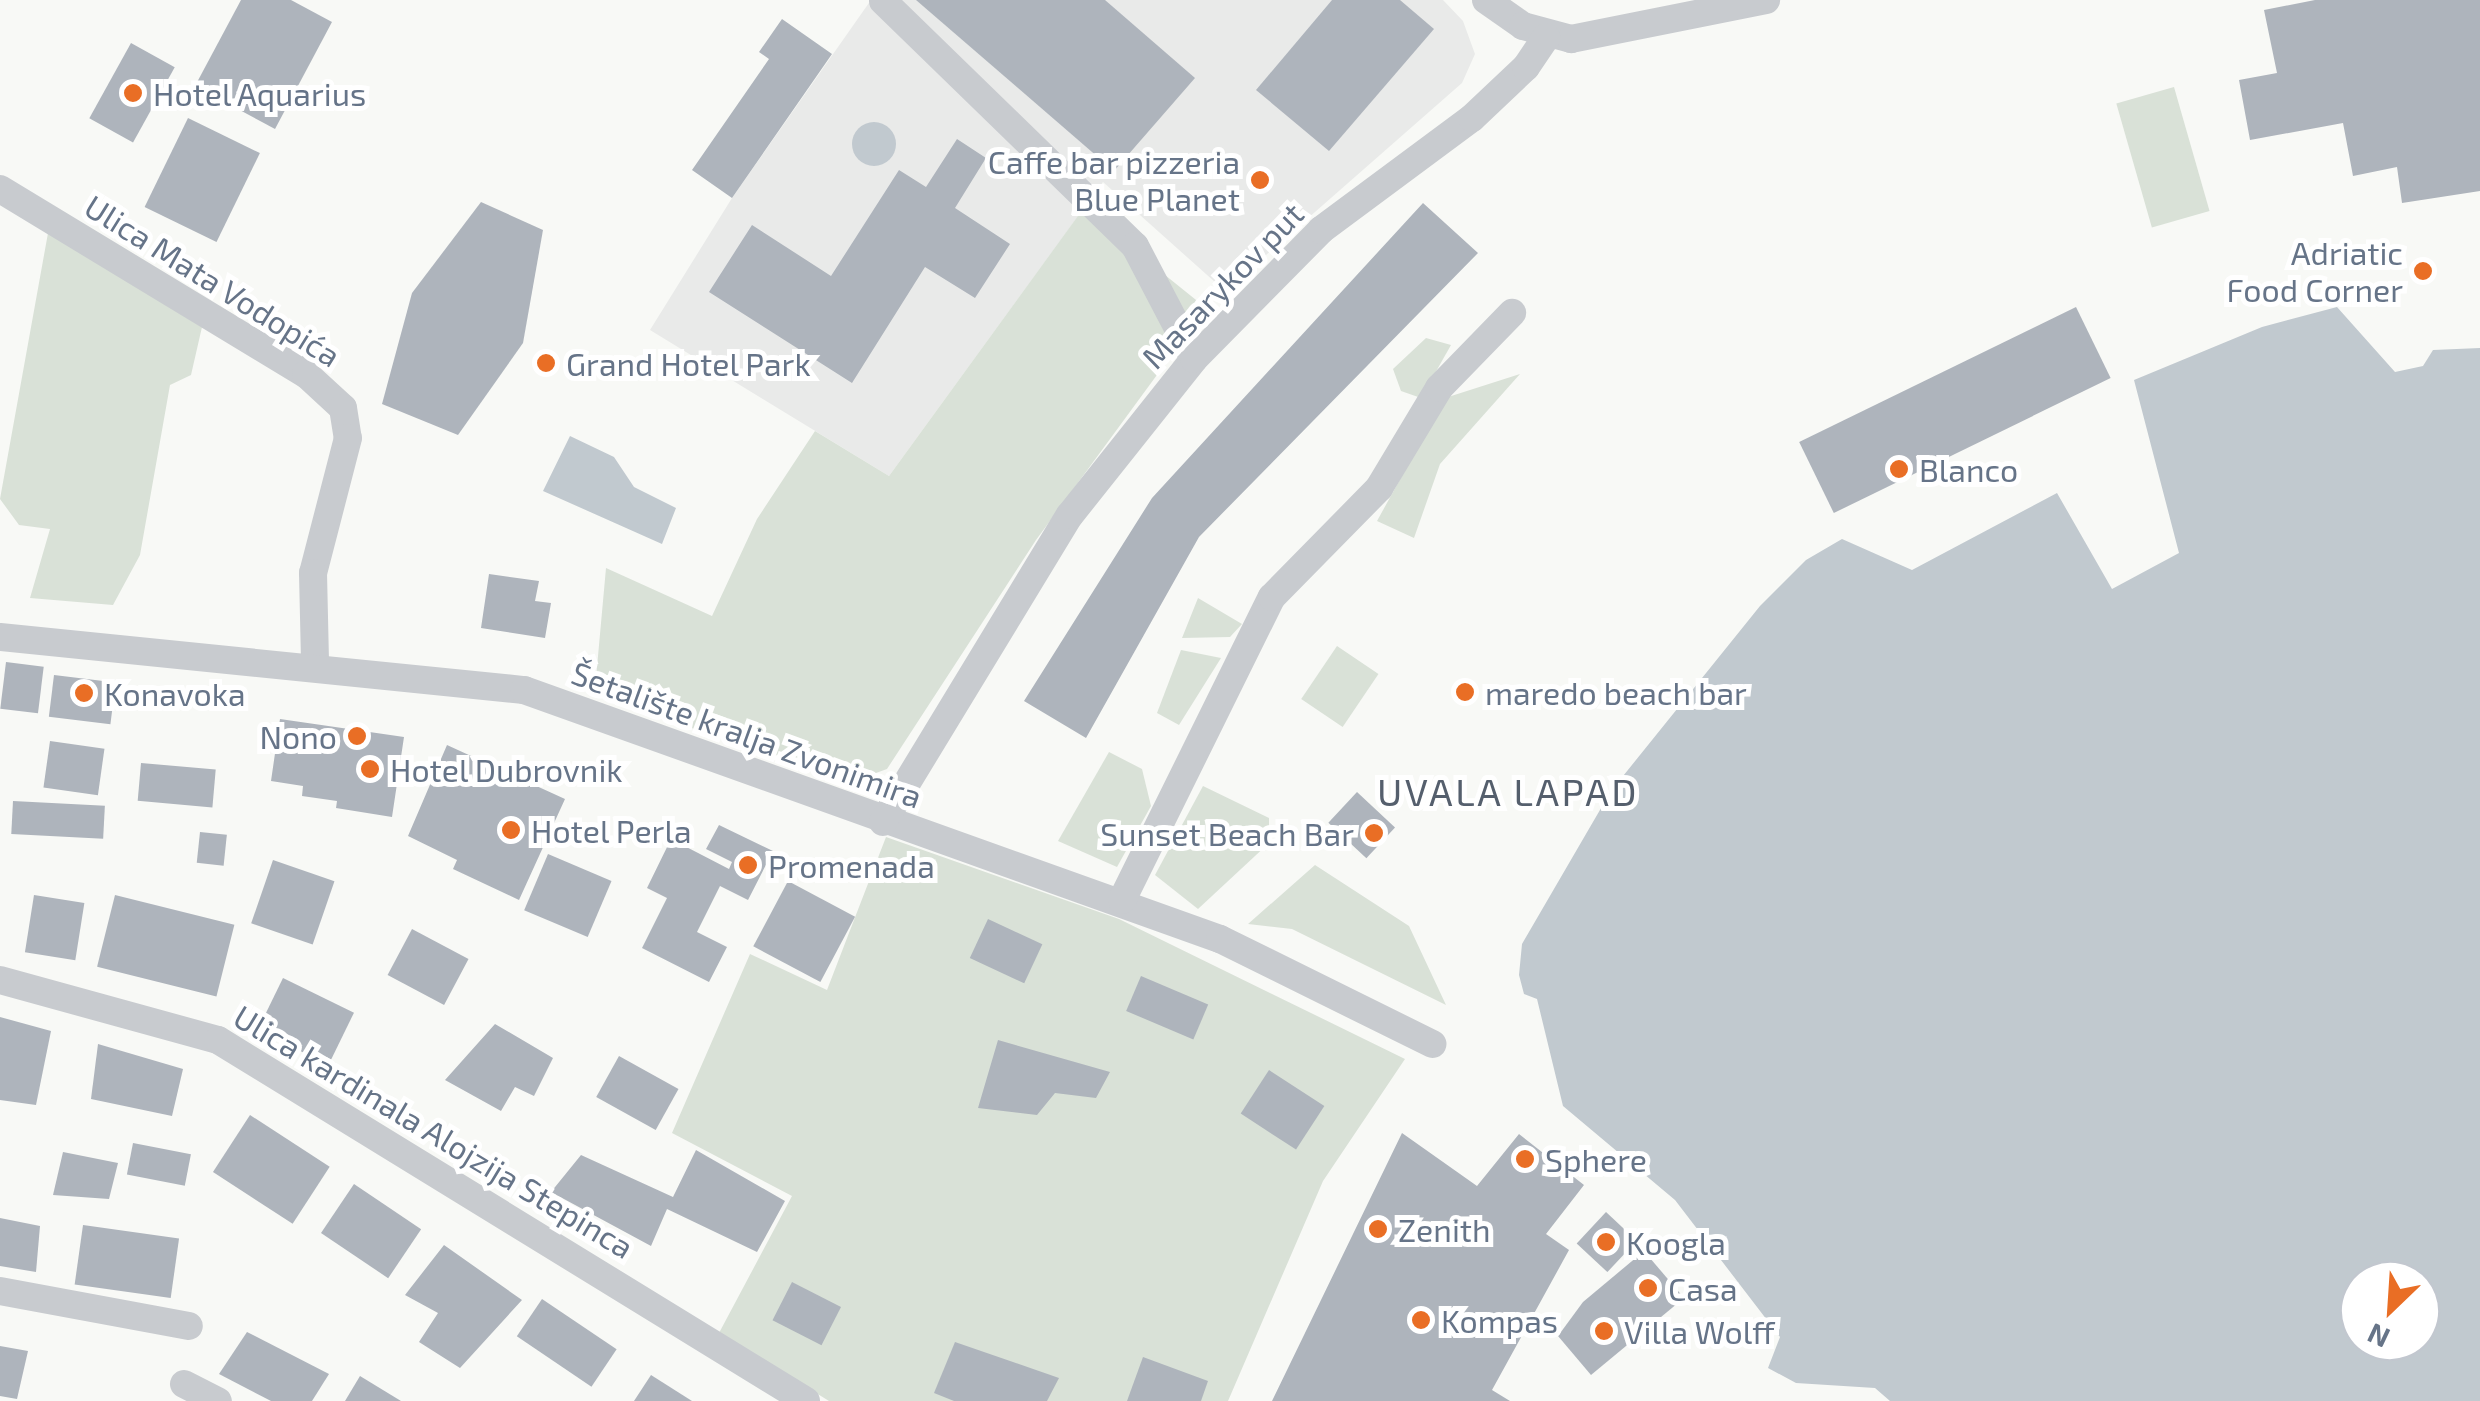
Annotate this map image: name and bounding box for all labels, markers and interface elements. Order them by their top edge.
place label: Hotel Aquarius [153,74,368,112]
marker: Hotel Aquarius [122,82,144,104]
place label: Caffe bar pizzeria Blue Planet [987,143,1240,218]
marker: Caffe bar pizzeria Blue Planet [1249,169,1271,191]
street label: Ulica Mata Vodopića [78,186,348,374]
street label: Masarykov put [1133,194,1311,376]
place label: Adriatic Food Corner [2227,234,2403,309]
marker: Adriatic Food Corner [2412,260,2434,282]
place label: Grand Hotel Park [566,344,812,382]
marker: Grand Hotel Park [535,352,557,374]
place label: Blanco [1919,450,2018,488]
marker: Blanco [1888,458,1910,480]
street label: Šetalište kralja Zvonimira [567,653,927,815]
place label: maredo beach bar [1485,673,1747,711]
place label: Konavoka [104,674,246,712]
marker: maredo beach bar [1454,681,1476,703]
marker: Konavoka [73,682,95,704]
place label: Nono [259,717,337,755]
marker: Nono [346,725,368,747]
place label: Hotel Dubrovnik [390,750,623,788]
marker: Hotel Dubrovnik [359,758,381,780]
district label: UVALA LAPAD [1376,769,1640,815]
place label: Hotel Perla [531,811,692,849]
place label: Sunset Beach Bar [1100,814,1354,852]
marker: Hotel Perla [500,819,522,841]
marker: Sunset Beach Bar [1363,822,1385,844]
place label: Promenada [768,846,935,884]
marker: Promenada [737,854,759,876]
street label: Ulica kardinala Alojzija Stepinca [227,996,641,1266]
place label: Sphere [1545,1140,1647,1178]
marker: Sphere [1514,1148,1536,1170]
place label: Zenith [1398,1210,1491,1248]
marker: Zenith [1367,1218,1389,1240]
place label: Koogla [1626,1223,1726,1261]
marker: Koogla [1595,1231,1617,1253]
north arrow [2340,1261,2440,1361]
place label: Casa [1668,1269,1738,1307]
marker: Casa [1637,1277,1659,1299]
place label: Kompas [1441,1301,1558,1339]
marker: Kompas [1410,1309,1432,1331]
place label: Villa Wolff [1624,1312,1775,1350]
text: N [2362,1317,2395,1356]
marker: Villa Wolff [1593,1320,1615,1342]

